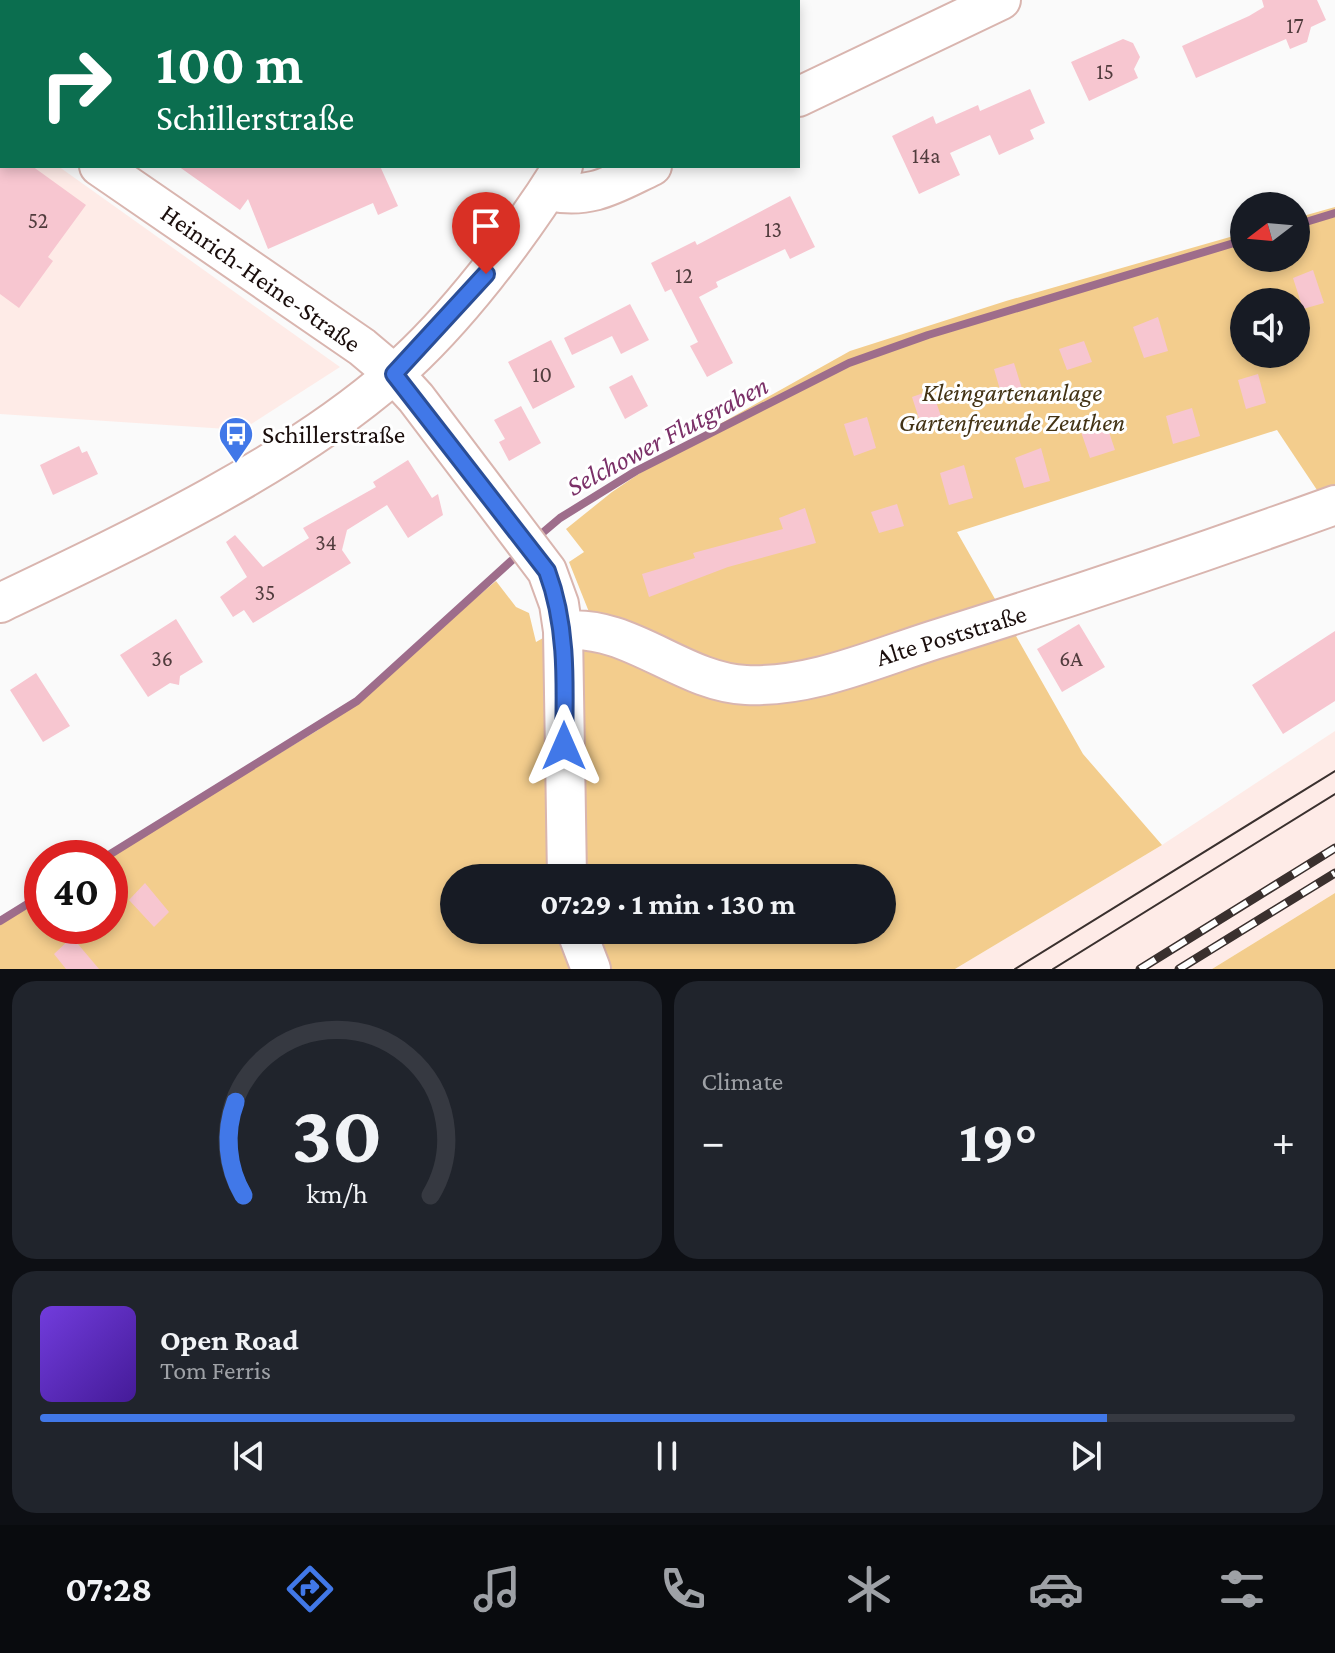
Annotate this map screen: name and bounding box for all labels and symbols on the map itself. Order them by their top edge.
house number: 17 [1286,13,1304,38]
house number: 15 [1096,59,1114,84]
house number: 14a [912,143,940,168]
pin [452,192,520,274]
north arrow [1230,192,1310,272]
street label: Heinrich-Heine-Straße [155,198,366,358]
house number: 52 [28,208,48,233]
house number: 13 [764,217,782,242]
house number: 12 [675,263,693,288]
house number: 10 [532,362,552,387]
water label: Selchower Flutgraben [561,369,773,502]
park label: Kleingartenanlage Gartenfreunde Zeuthen [899,378,1125,437]
bus stop icon: Schillerstraße [217,415,255,465]
place label: Schillerstraße [262,420,405,449]
house number: 34 [315,530,337,555]
house number: 35 [255,580,275,605]
street label: Alte Poststraße [872,599,1030,672]
house number: 36 [151,646,173,671]
house number: 6A [1059,646,1083,671]
position arrow [522,704,606,788]
speed limit sign: 40 [24,840,128,944]

